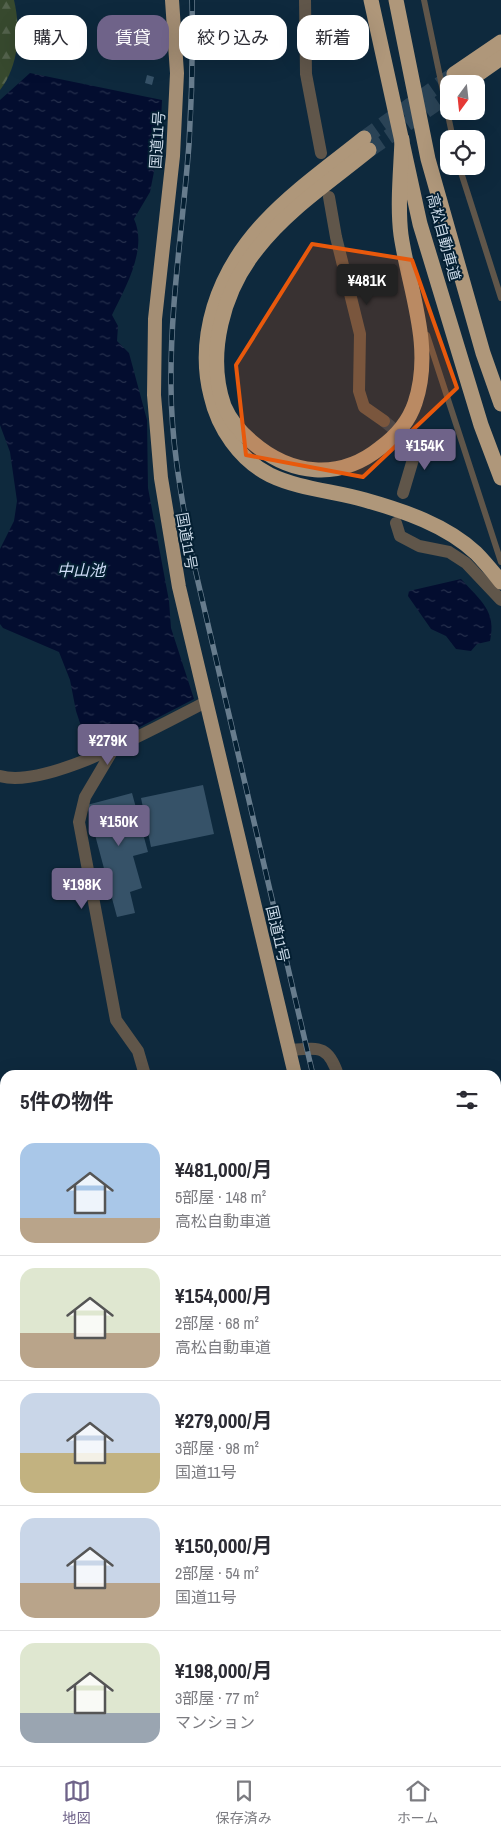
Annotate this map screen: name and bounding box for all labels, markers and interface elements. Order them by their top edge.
chip: 購入 [15,15,87,60]
chip: 賃貸 [97,15,169,60]
chip: 絞り込み [179,15,287,60]
chip: 新着 [297,15,369,60]
north arrow [440,75,485,120]
map controls [440,75,485,175]
street label: 国道11号 [145,110,169,170]
button: locate [440,130,485,175]
street label: 高松自動車道 [422,191,466,283]
pin: ¥481K [332,264,402,306]
text: ¥481K [348,269,386,291]
pin: ¥154K [390,428,460,471]
text: ¥154K [406,434,444,456]
street label: 国道11号 [172,511,202,571]
water label: 中山池 [57,559,107,581]
pin: ¥279K [73,724,143,766]
text: ¥279K [89,729,127,751]
pin: ¥150K [84,804,154,847]
text: ¥150K [100,810,138,832]
pin: ¥198K [47,868,117,910]
text: ¥198K [63,873,101,895]
street label: 国道11号 [261,903,295,965]
icon: filters [453,1086,481,1114]
text: 5件の物件 [20,1087,114,1116]
text: ¥481,000/月 [175,1155,273,1184]
icon: home [60,1163,120,1223]
text: 5部屋 · 148 m² [175,1186,266,1208]
text: 高松自動車道 [175,1210,271,1232]
text: ¥154,000/月 [175,1281,273,1310]
icon: home [60,1288,120,1348]
text: 2部屋 · 68 m² [175,1312,259,1334]
text: 高松自動車道 [175,1336,271,1358]
text: ¥279,000/月 [175,1406,273,1435]
icon: home [60,1413,120,1473]
text: 3部屋 · 98 m² [175,1437,259,1459]
text: 国道11号 [175,1461,237,1483]
text: ¥150,000/月 [175,1531,273,1560]
icon: home [60,1538,120,1598]
text: 2部屋 · 54 m² [175,1562,259,1584]
text: 国道11号 [175,1586,237,1608]
text: ¥198,000/月 [175,1656,273,1685]
icon: home [60,1663,120,1723]
text: 3部屋 · 77 m² [175,1687,259,1709]
text: マンション [175,1711,255,1733]
tab: 地図 [63,1777,91,1827]
tab: 保存済み [216,1777,272,1827]
tab: ホーム [397,1777,438,1827]

